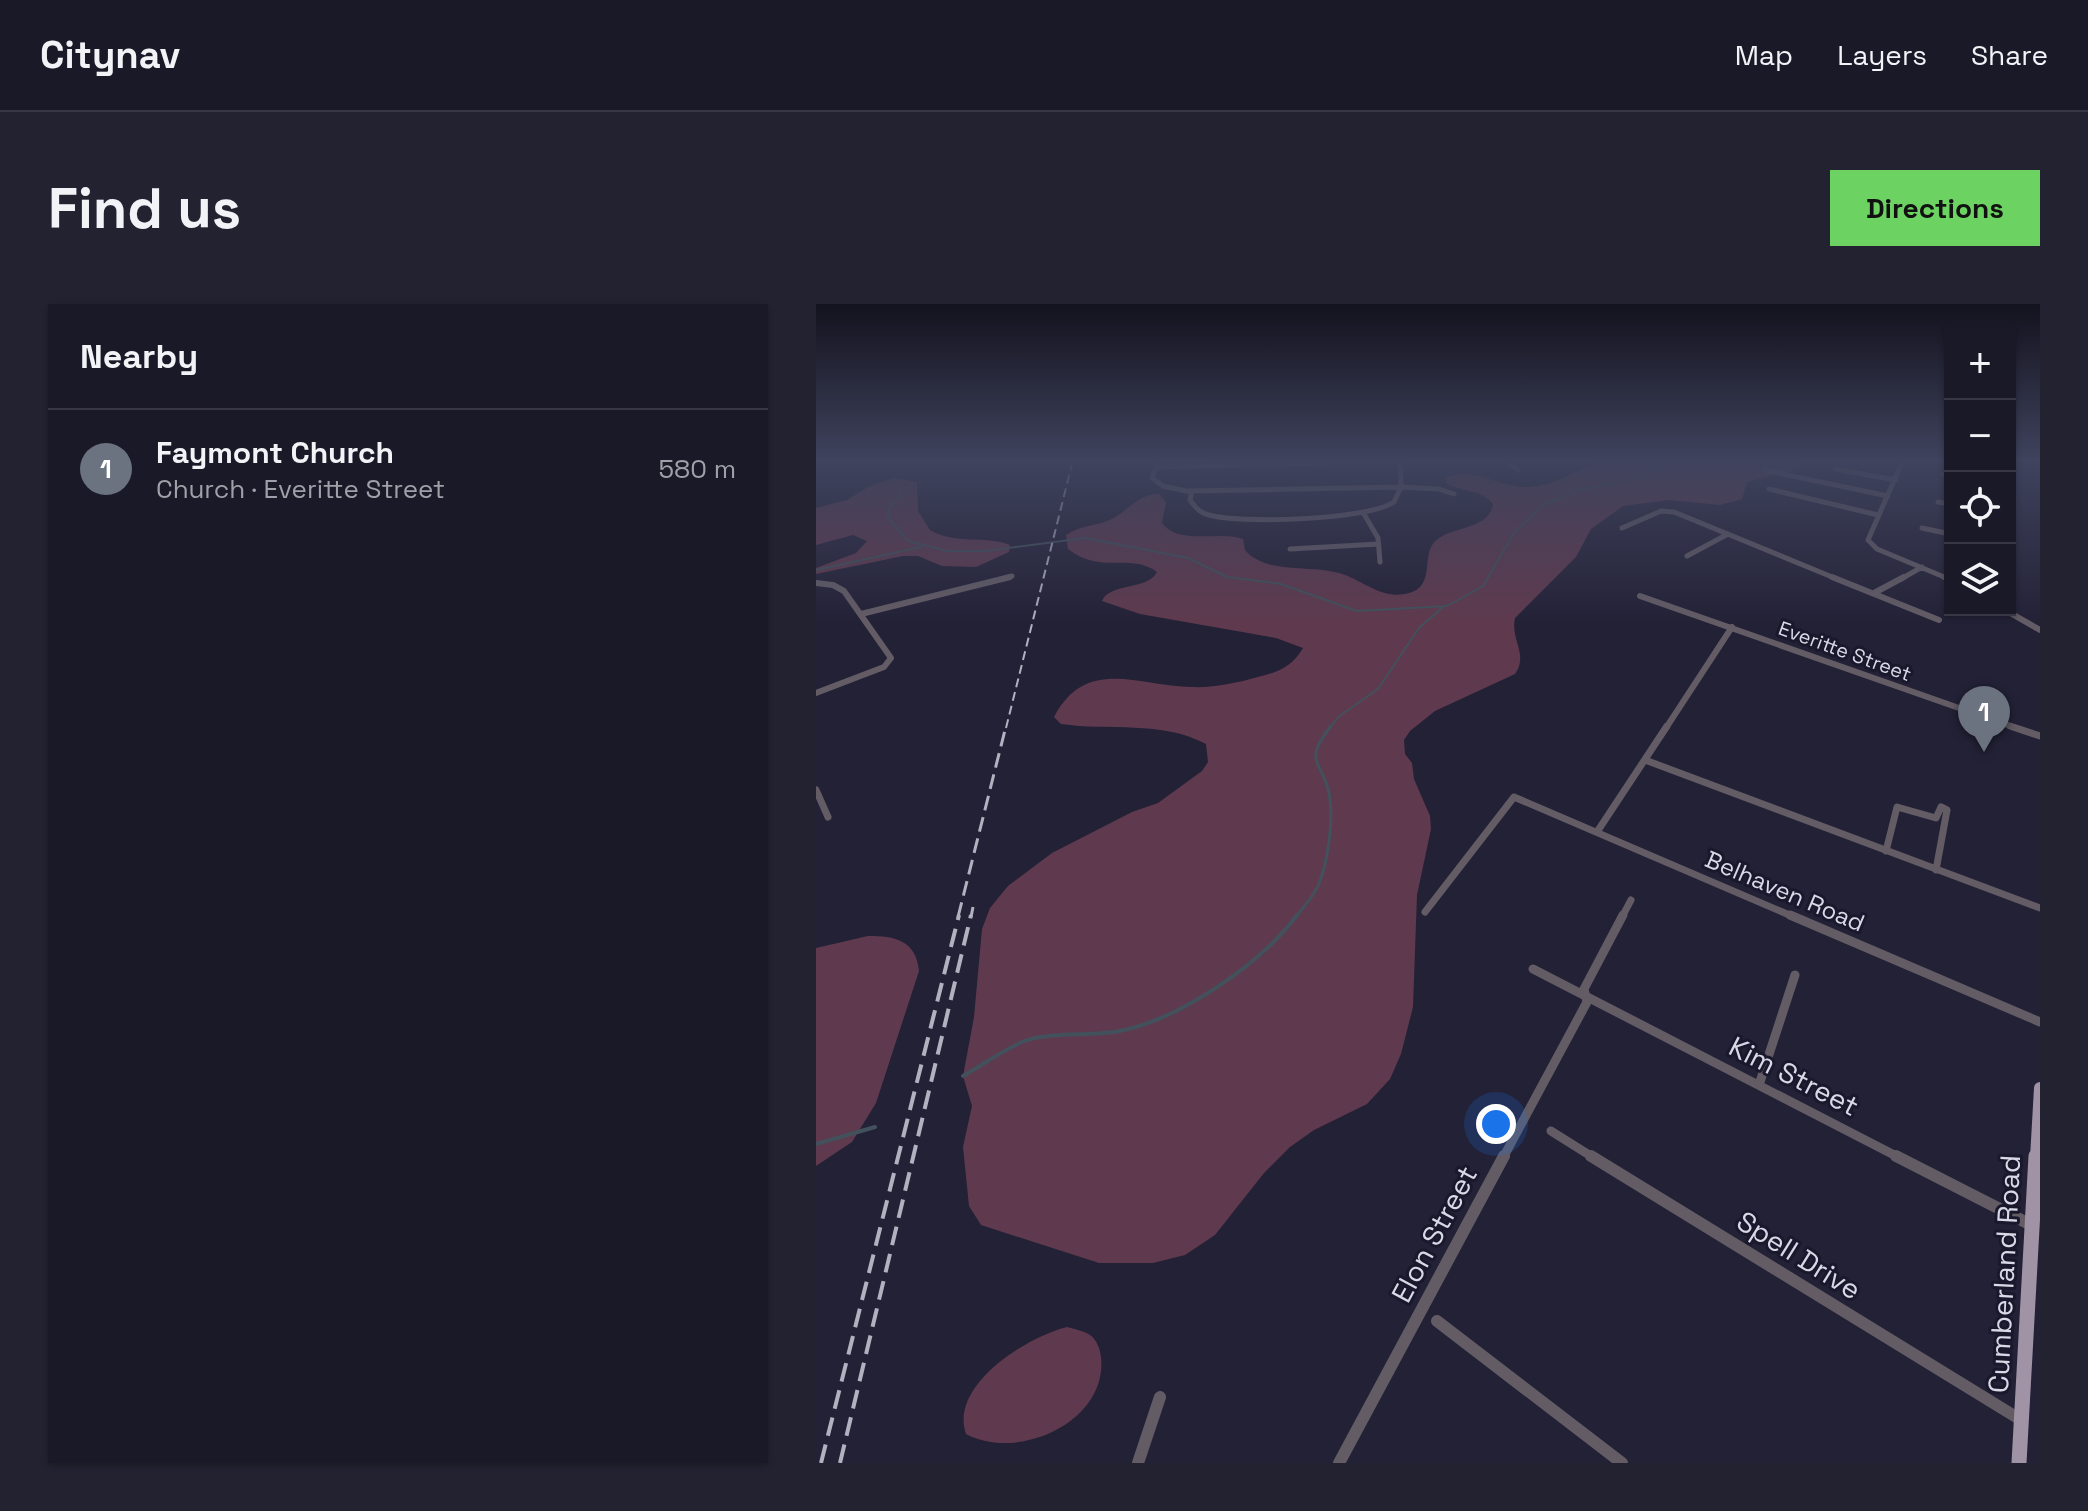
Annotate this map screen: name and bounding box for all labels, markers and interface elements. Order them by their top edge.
text: Citynav [40,31,180,79]
text: Map [1735,37,1793,73]
text: Layers [1837,37,1927,73]
text: Share [1971,37,2048,73]
button: Directions [1830,170,2040,246]
text: Find us [48,173,241,244]
map controls [1944,328,2016,616]
button: + [1944,328,2016,400]
text: Nearby [80,335,198,378]
button: − [1944,400,2016,472]
text: Faymont Church [156,433,394,472]
text: 1 [100,452,112,486]
text: 580 m [659,452,736,486]
text: Church · Everitte Street [156,472,445,506]
button: locate [1944,472,2016,544]
button: layers [1944,544,2016,616]
street label: Everitte Street [1775,615,1915,687]
pin: 1 [1958,686,2010,752]
street label: Belhaven Road [1701,843,1869,939]
street label: Kim Street [1723,1028,1865,1124]
your location [1476,1104,1516,1144]
street label: Cumberland Road [1980,1154,2028,1394]
street label: Elon Street [1383,1159,1485,1309]
street label: Spell Drive [1730,1203,1868,1307]

